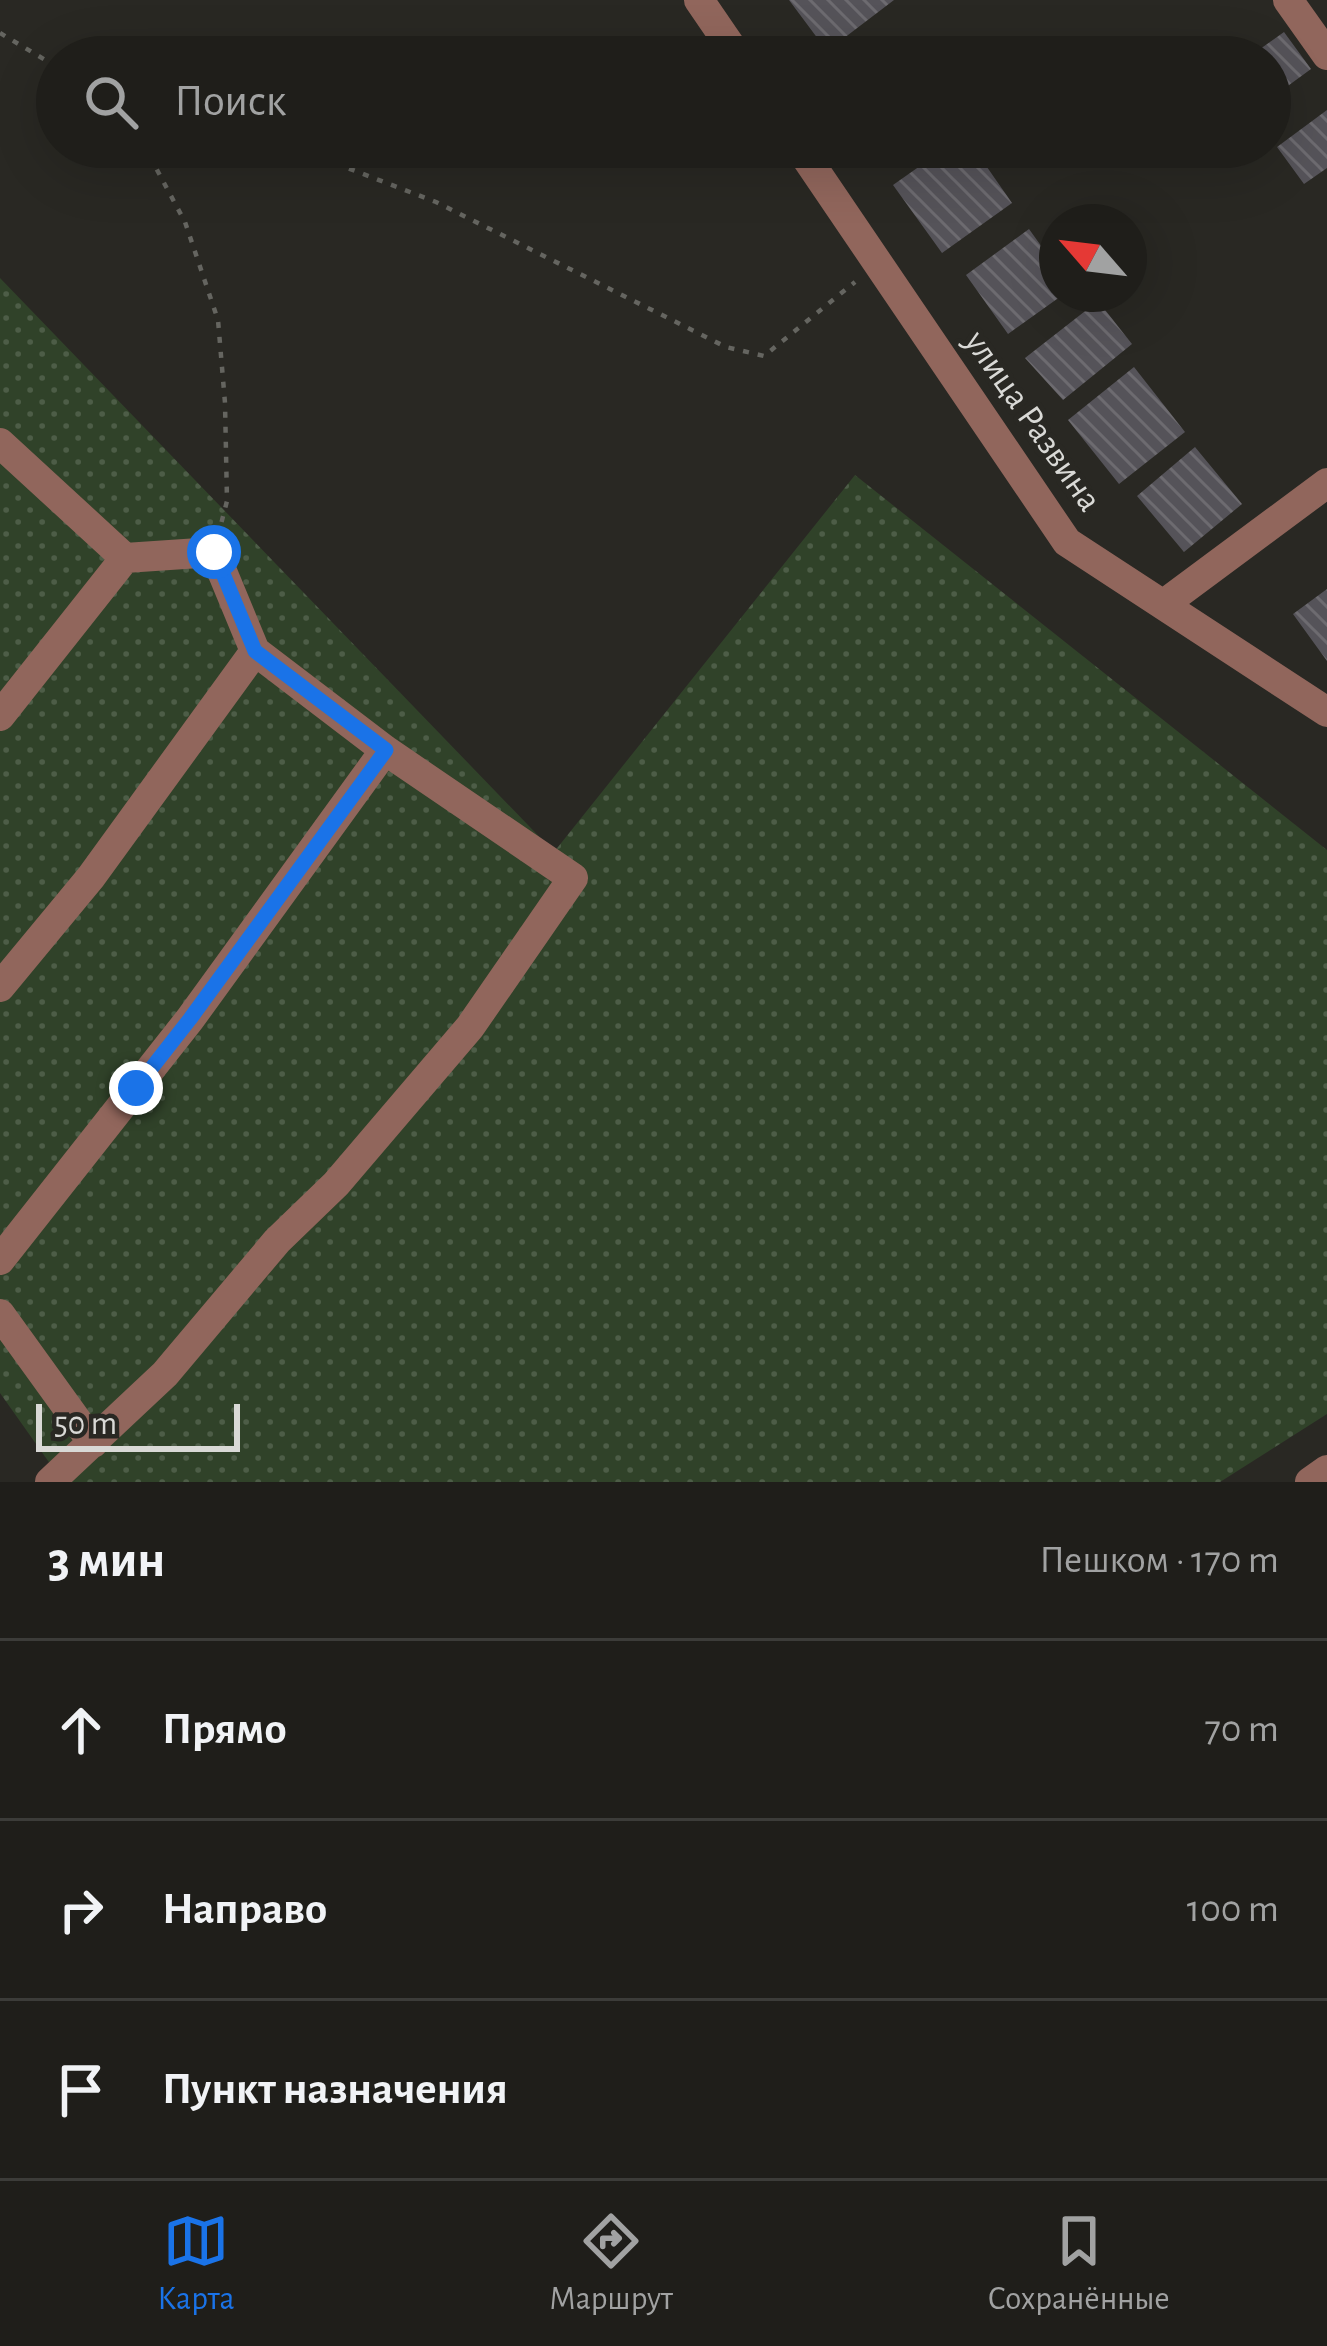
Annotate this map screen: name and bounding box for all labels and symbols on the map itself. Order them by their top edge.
north arrow [1039,204,1147,312]
street label: улица Развина [957,323,1108,518]
route start [187,525,241,579]
route end [109,1061,163,1115]
scale bar [36,1398,240,1451]

